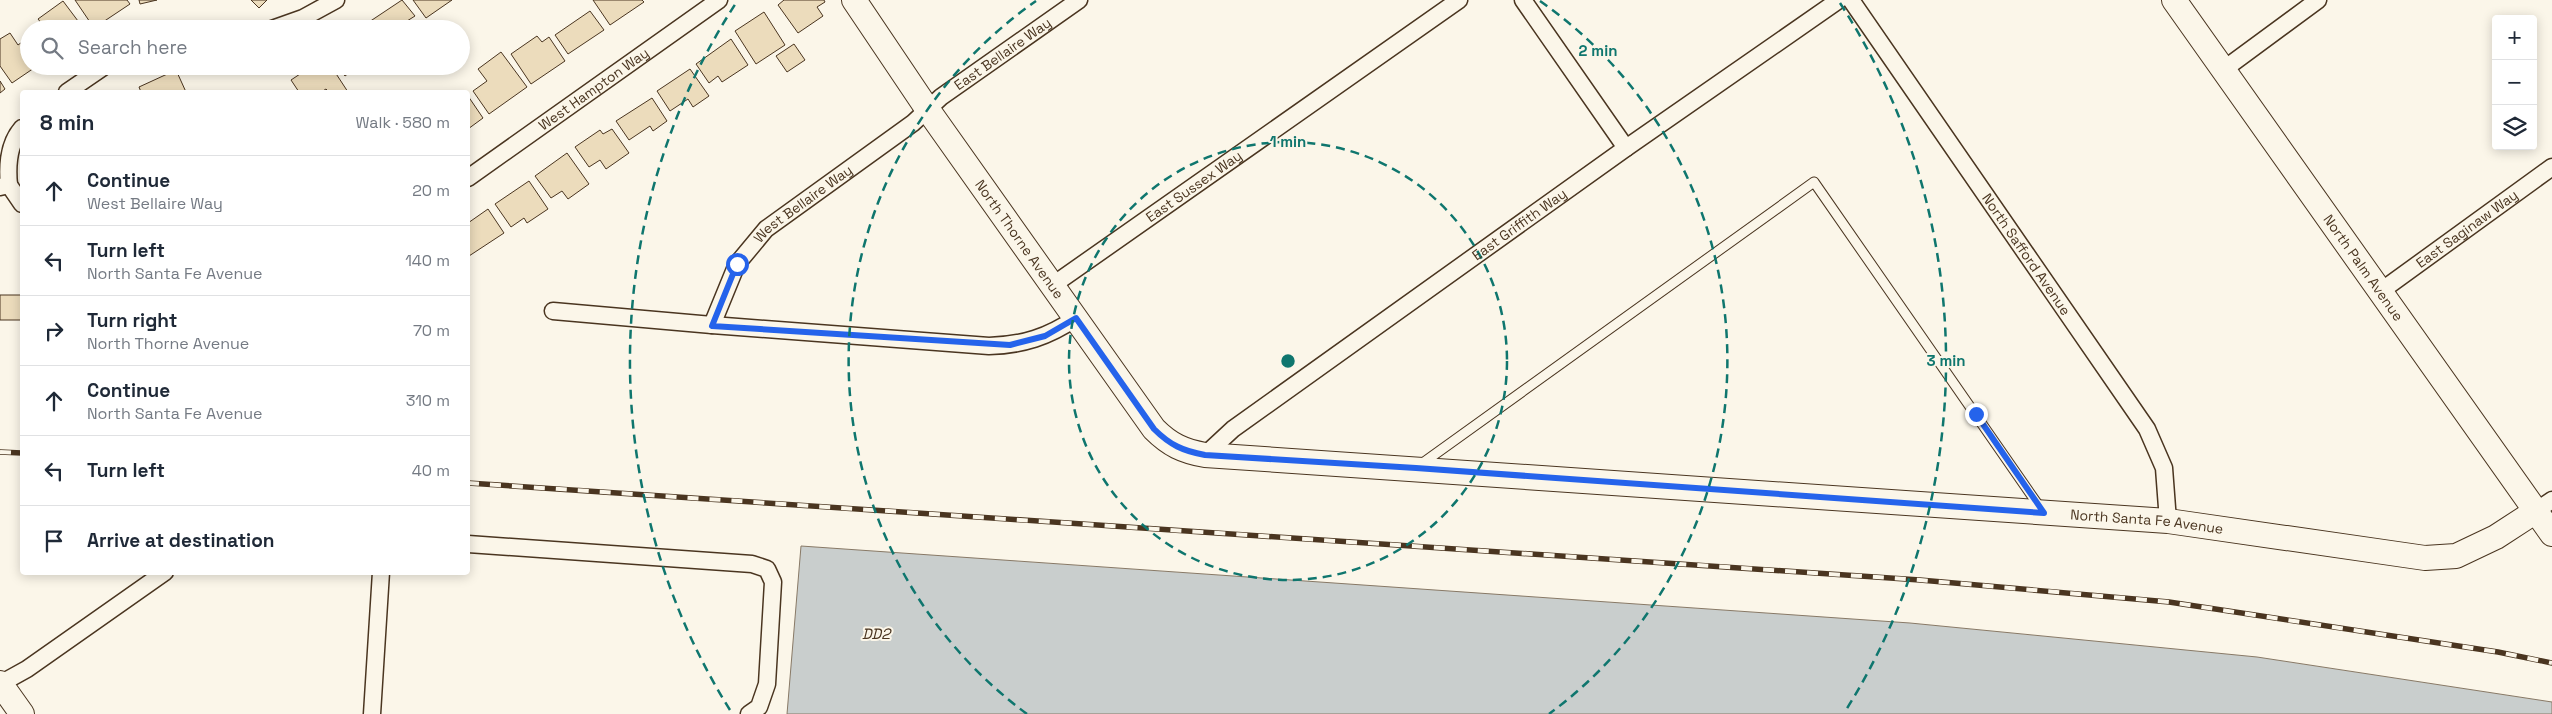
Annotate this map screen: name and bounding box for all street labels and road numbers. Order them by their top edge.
street label: East Bellaire Way [950,13,1055,94]
street label: West Hampton Way [535,44,652,134]
street label: East Sussex Way [1142,146,1245,226]
street label: West Bellaire Way [750,161,856,246]
street label: North Thorne Avenue [971,176,1068,302]
street label: East Griffith Way [1468,184,1570,264]
street label: East Saginaw Way [2412,186,2521,272]
street label: North Safford Avenue [1978,190,2075,319]
street label: North Palm Avenue [2320,211,2407,325]
street label: North Santa Fe Avenue [2070,505,2224,538]

